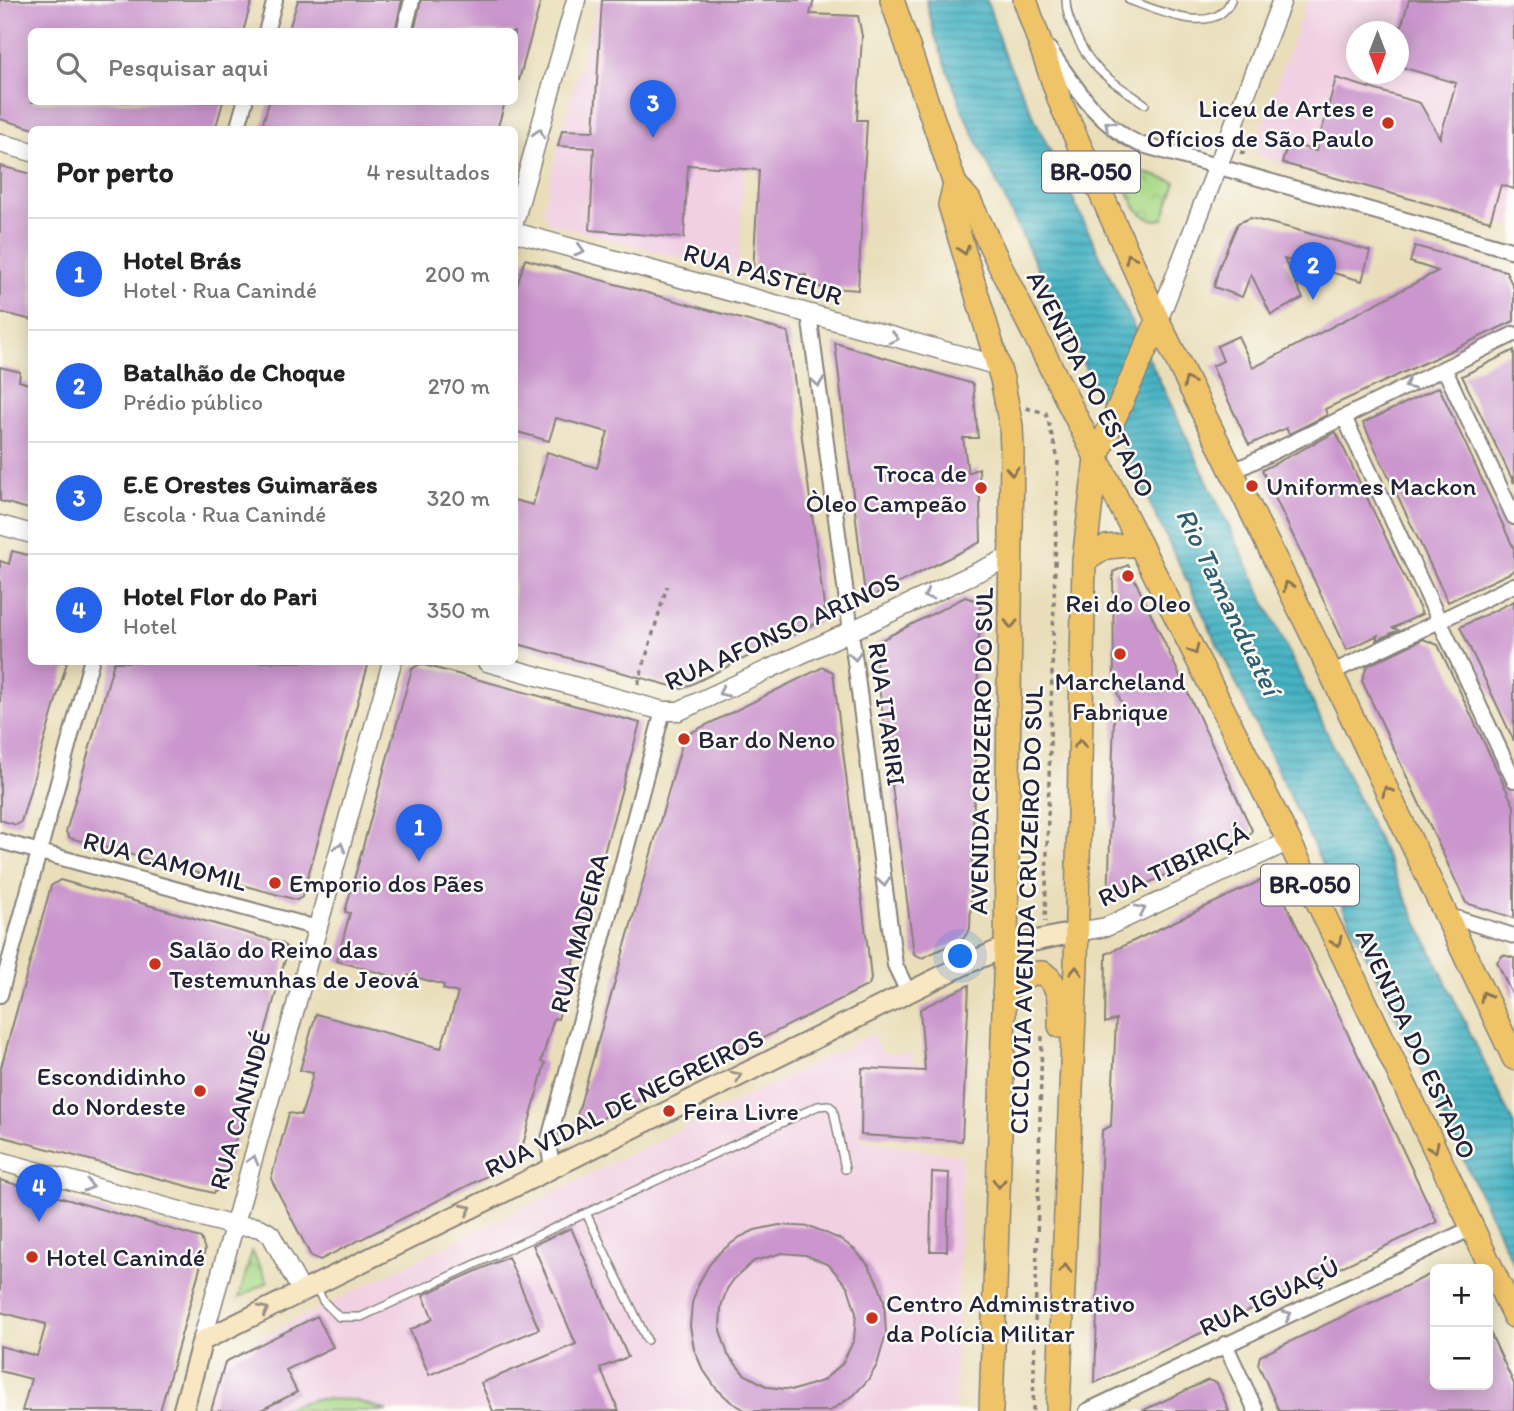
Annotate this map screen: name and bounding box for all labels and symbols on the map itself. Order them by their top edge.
north arrow [1346,21,1409,84]
pin: 3 [630,80,676,138]
place label: Liceu de Artes e Ofícios de São Paulo [1147,92,1374,154]
marker: Liceu de Artes e Ofícios de São Paulo [1380,115,1396,131]
one-way arrow [1104,121,1117,134]
one-way arrow [531,127,546,139]
road number: BR-050 [1042,152,1140,192]
street label: RUA PASTEUR [680,236,846,312]
one-way arrow [574,242,586,257]
pin: 2 [1290,242,1336,300]
one-way arrow [955,244,970,256]
one-way arrow [1124,253,1138,266]
street label: AVENIDA DO ESTADO [1020,265,1162,503]
one-way arrow [887,330,899,344]
one-way arrow [810,376,825,388]
one-way arrow [1182,377,1196,389]
one-way arrow [1404,377,1416,391]
place label: Troca de Òleo Campeão [805,457,967,519]
one-way arrow [1004,466,1020,477]
place label: Uniformes Mackon [1266,470,1477,502]
marker: Uniformes Mackon [1244,478,1260,494]
marker: Troca de Òleo Campeão [973,480,989,496]
water label: Rio Tamanduateí [1169,502,1291,704]
street label: RUA AFONSO ARINOS [659,565,905,697]
marker: Rei do Oleo [1120,568,1136,584]
one-way arrow [1282,581,1296,593]
one-way arrow [923,586,935,600]
street label: AVENIDA CRUZEIRO DO SUL [962,587,1000,915]
place label: Rei do Oleo [1065,587,1191,619]
one-way arrow [1003,619,1019,630]
street label: RUA ITARIRI [861,640,913,788]
one-way arrow [1185,643,1199,655]
marker: Marcheland Fabrique [1112,646,1128,662]
one-way arrow [847,650,862,662]
place label: Marcheland Fabrique [1054,665,1186,727]
one-way arrow [717,683,730,697]
street label: CICLOVIA AVENIDA CRUZEIRO DO SUL [1002,685,1050,1135]
place label: Bar do Neno [698,723,836,755]
marker: Bar do Neno [676,731,692,747]
one-way arrow [1072,738,1088,749]
one-way arrow [1381,786,1395,798]
pin: 1 [396,804,442,862]
street label: RUA TIBIRIÇÁ [1093,816,1254,914]
street label: RUA CAMOMIL [80,824,250,898]
one-way arrow [332,841,347,853]
street label: RUA MADEIRA [542,849,616,1016]
road number: BR-050 [1261,864,1359,906]
place label: Emporio dos Pães [289,867,484,899]
marker: Emporio dos Pães [267,875,283,891]
one-way arrow [877,876,892,887]
one-way arrow [1134,905,1146,919]
street label: AVENIDA DO ESTADO [1349,924,1483,1164]
place label: Salão do Reino das Testemunhas de Jeová [169,933,420,995]
one-way arrow [1329,935,1343,947]
your location [943,939,977,973]
marker: Salão do Reino das Testemunhas de Jeová [147,956,163,972]
one-way arrow [1069,966,1084,977]
one-way arrow [1479,991,1493,1003]
street label: RUA VIDAL DE NEGREIROS [479,1021,769,1185]
street label: RUA CANINDÉ [202,1027,278,1193]
place label: Escondidinho do Nordeste [37,1060,186,1122]
one-way arrow [730,1071,742,1085]
marker: Escondidinho do Nordeste [192,1083,208,1099]
place label: Feira Livre [683,1095,799,1127]
marker: Feira Livre [661,1103,677,1119]
one-way arrow [1426,1141,1440,1153]
one-way arrow [244,1155,259,1167]
pin: 4 [16,1164,62,1222]
one-way arrow [83,1177,95,1192]
one-way arrow [991,1178,1006,1189]
one-way arrow [460,1204,472,1218]
place label: Hotel Canindé [46,1241,205,1273]
marker: Hotel Canindé [24,1249,40,1265]
street label: RUA IGUAÇÚ [1194,1251,1344,1343]
one-way arrow [1057,1264,1072,1275]
place label: Centro Administrativo da Polícia Militar [886,1287,1135,1349]
one-way arrow [257,1305,269,1319]
one-way arrow [1280,1309,1292,1323]
marker: Centro Administrativo da Polícia Militar [864,1310,880,1326]

